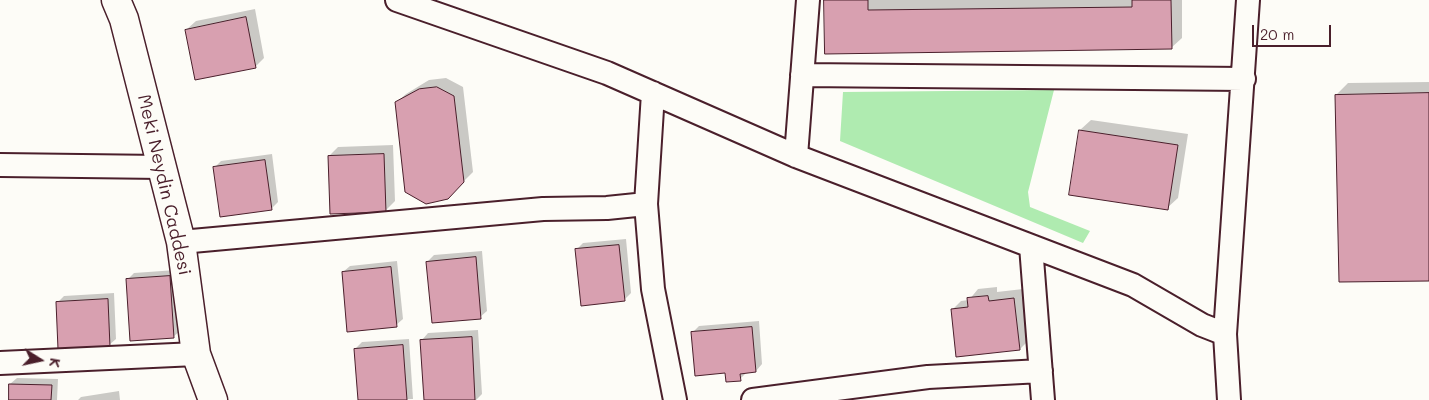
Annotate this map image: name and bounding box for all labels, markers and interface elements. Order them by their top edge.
scale bar [1254,15,1333,47]
text: 20 m [1260,24,1294,44]
street label: Meki Neydin Caddesi [133,92,195,278]
north arrow [15,335,65,385]
text: K [45,357,65,369]

